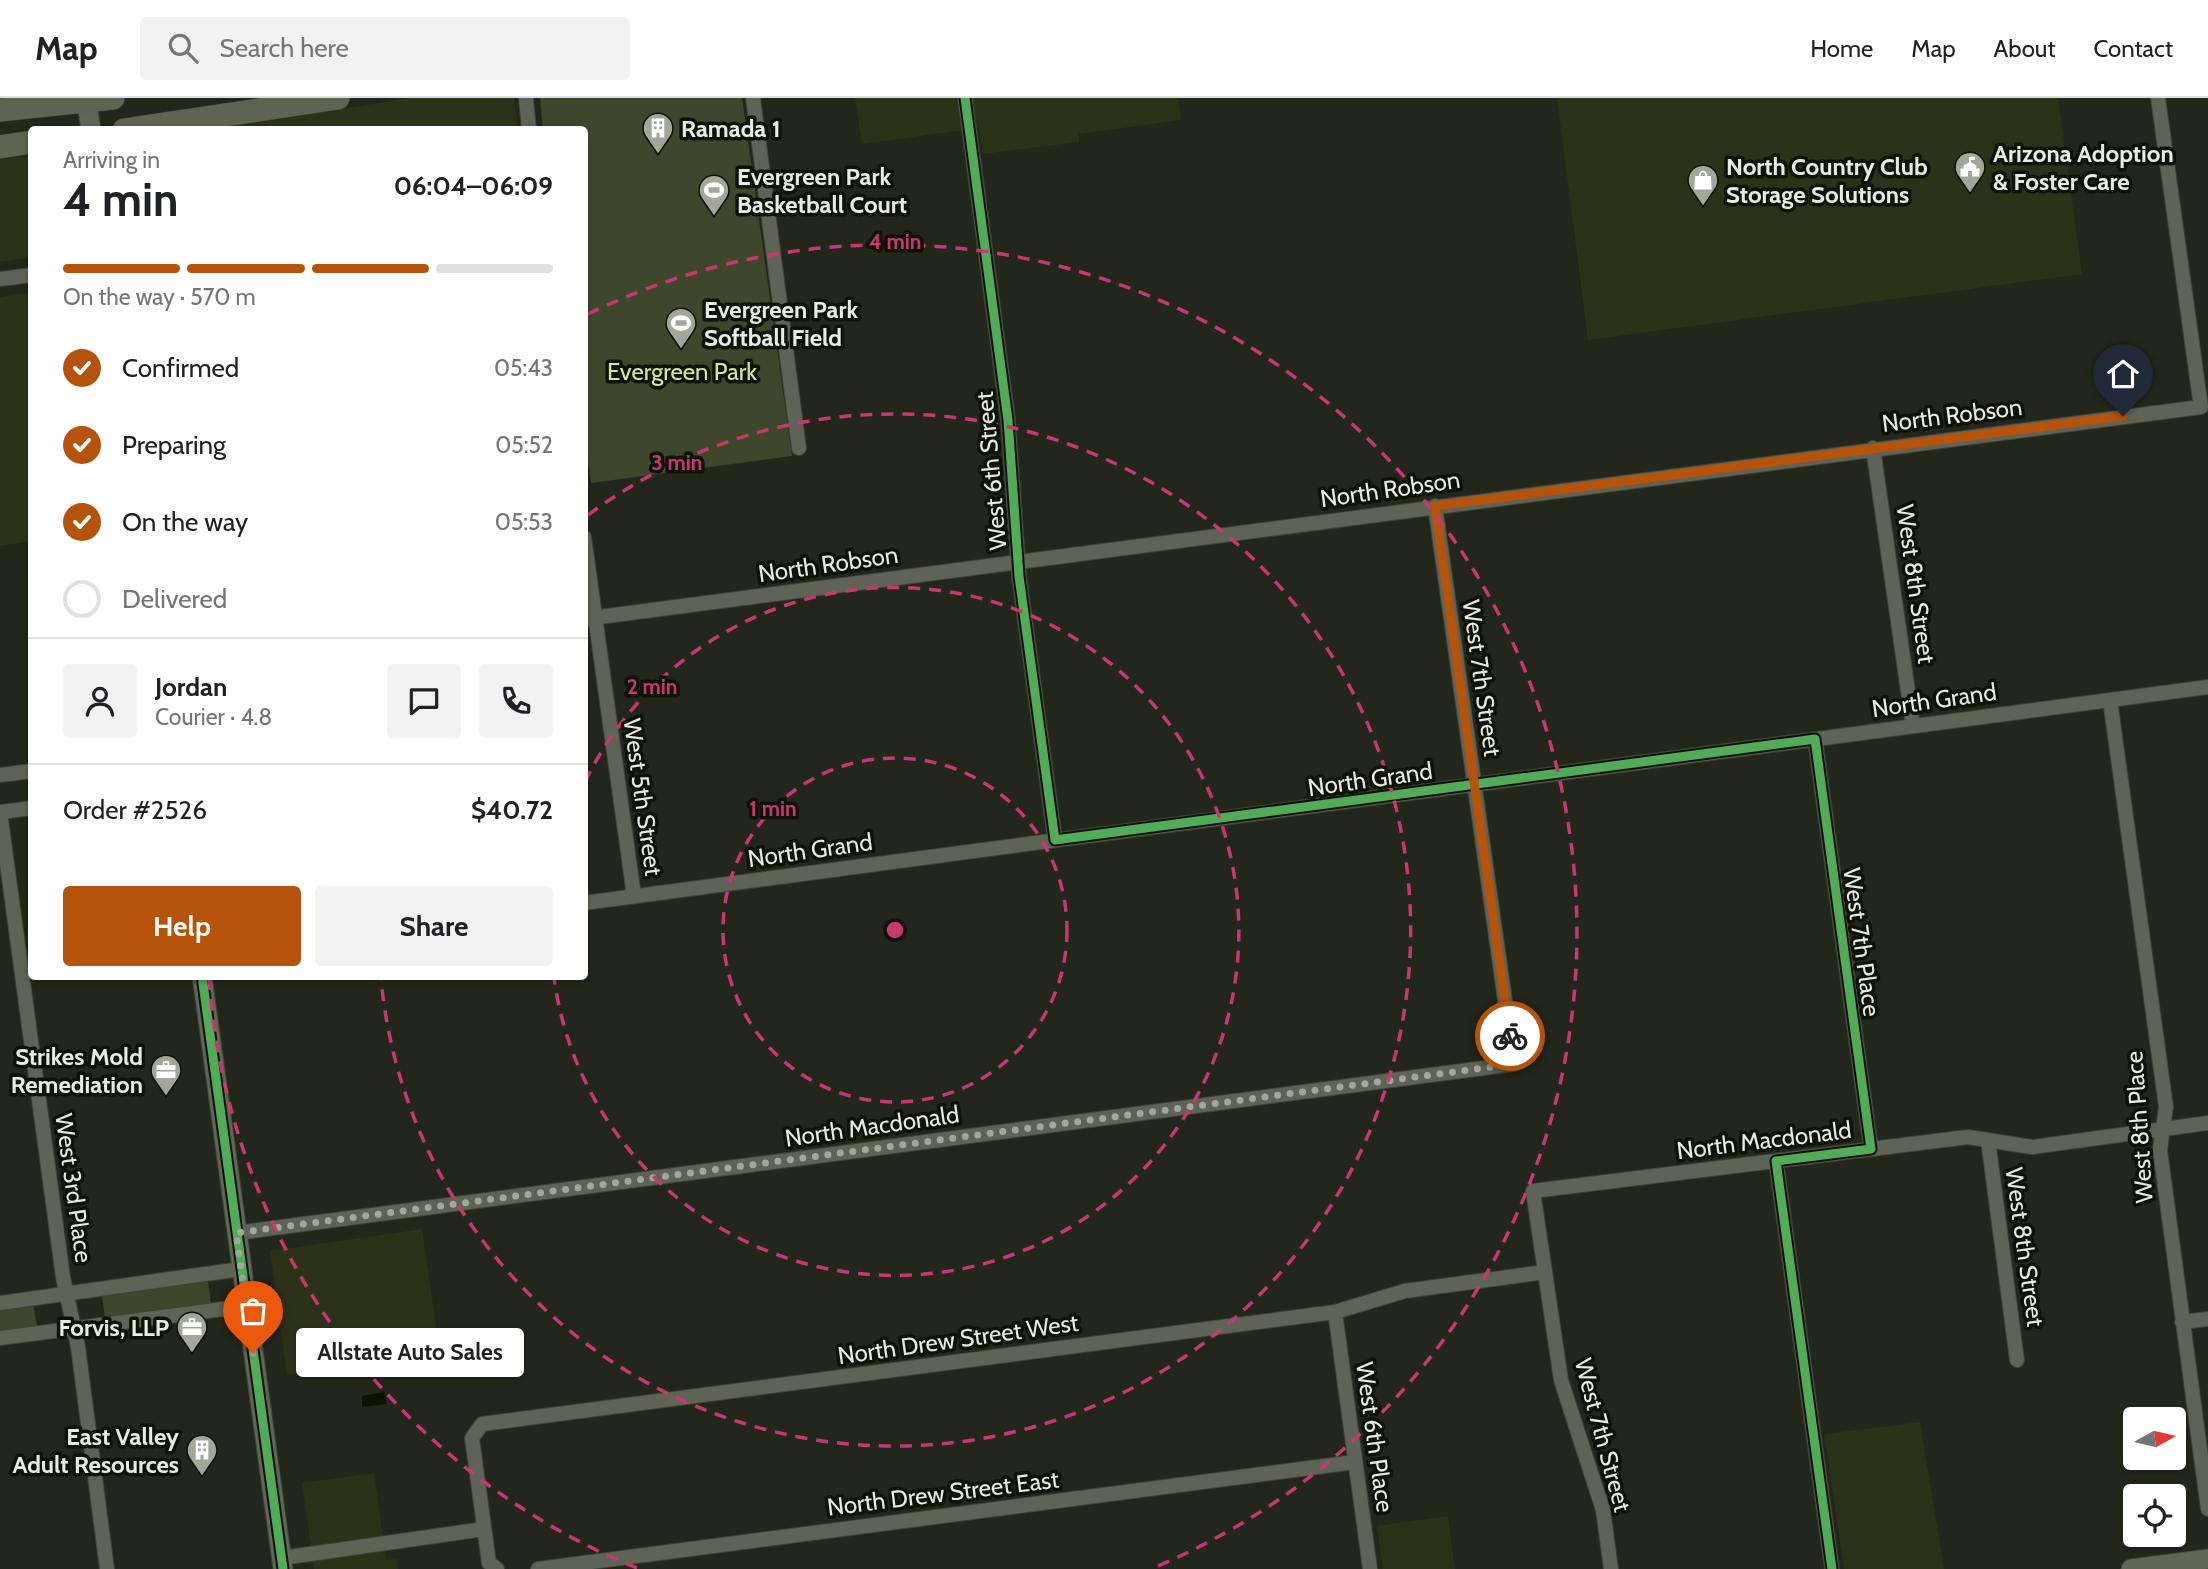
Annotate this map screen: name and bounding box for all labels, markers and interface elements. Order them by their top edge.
search box [140,17,630,80]
text: Map [35,28,98,68]
icon: search [164,29,202,67]
text: Search here [220,32,349,64]
text: Home [1810,34,1873,63]
text: Map [1911,34,1956,63]
text: About [1994,34,2056,63]
text: Contact [2094,34,2173,63]
building icon: Ramada 1 [641,111,675,155]
place label: Ramada 1 [681,114,781,143]
place label: Arizona Adoption & Foster Care [1993,139,2174,196]
text: Arriving in [63,146,160,174]
public building icon: Arizona Adoption & Foster Care [1953,150,1987,194]
place label: North Country Club Storage Solutions [1726,152,1928,209]
place label: Evergreen Park Basketball Court [737,162,907,219]
shop icon: North Country Club Storage Solutions [1686,163,1720,207]
text: 06:04–06:09 [394,170,553,202]
text: 4 min [63,172,178,228]
sports icon: Evergreen Park Basketball Court [697,173,731,217]
text: 4 min [869,229,921,254]
text: On the way · 570 m [63,283,256,311]
place label: Evergreen Park Softball Field [704,295,858,352]
sports icon: Evergreen Park Softball Field [664,306,698,350]
pin [2093,344,2153,416]
icon: check [63,349,101,387]
text: Confirmed [122,352,239,384]
text: 05:43 [494,354,553,382]
icon: home [2104,355,2142,393]
park label: Evergreen Park [607,357,757,386]
street label: West 6th Street [970,390,1012,552]
street label: North Robson [1880,392,2024,438]
icon: check [63,426,101,464]
text: Preparing [122,429,226,461]
text: 05:52 [495,431,553,459]
text: 3 min [652,450,702,475]
street label: North Robson [1318,465,1462,513]
icon: check [63,503,101,541]
street label: West 8th Street [1890,503,1942,665]
text: On the way [122,506,248,538]
text: 05:53 [495,508,553,536]
street label: North Robson [756,540,900,588]
text: Delivered [122,583,227,615]
street label: West 7th Street [1457,598,1507,758]
button: person [63,664,137,738]
button: chat [387,664,461,738]
button: phone [479,664,553,738]
text: Jordan [155,671,227,703]
text: 2 min [627,674,677,699]
street label: North Grand [1870,677,1998,723]
text: Courier · 4.8 [155,703,272,731]
street label: West 5th Street [618,716,668,878]
street label: North Grand [1306,756,1434,802]
text: Order #2526 [63,794,207,826]
text: $40.72 [471,794,553,826]
text: 1 min [749,796,797,821]
street label: North Grand [746,827,874,873]
street label: West 7th Place [1837,866,1887,1018]
button: Help [63,886,301,966]
button: Share [315,886,553,966]
centre of rings [883,918,907,942]
courier [1475,1001,1545,1071]
icon: bike [1491,1017,1529,1055]
place label: Strikes Mold Remediation [11,1042,143,1099]
street label: West 8th Place [2119,1050,2159,1204]
office icon: Strikes Mold Remediation [149,1053,183,1097]
street label: North Macdonald [783,1099,961,1153]
street label: West 3rd Place [49,1112,99,1264]
street label: North Macdonald [1675,1115,1853,1165]
street label: West 8th Street [1999,1166,2051,1328]
pin [223,1281,283,1353]
icon: bag [234,1292,272,1330]
street label: North Drew Street West [836,1308,1080,1370]
office icon: Forvis, LLP [175,1310,209,1354]
place label: Forvis, LLP [59,1313,169,1342]
callout: Allstate Auto Sales [295,1328,522,1378]
text: Allstate Auto Sales [317,1338,503,1366]
street label: West 7th Street [1569,1355,1637,1515]
street label: West 6th Place [1350,1360,1400,1514]
north arrow [2123,1407,2186,1470]
map controls [2123,1407,2186,1547]
place label: East Valley Adult Resources [12,1422,179,1479]
building icon: East Valley Adult Resources [185,1433,219,1477]
street label: North Drew Street East [825,1464,1061,1522]
button: locate [2123,1484,2186,1547]

